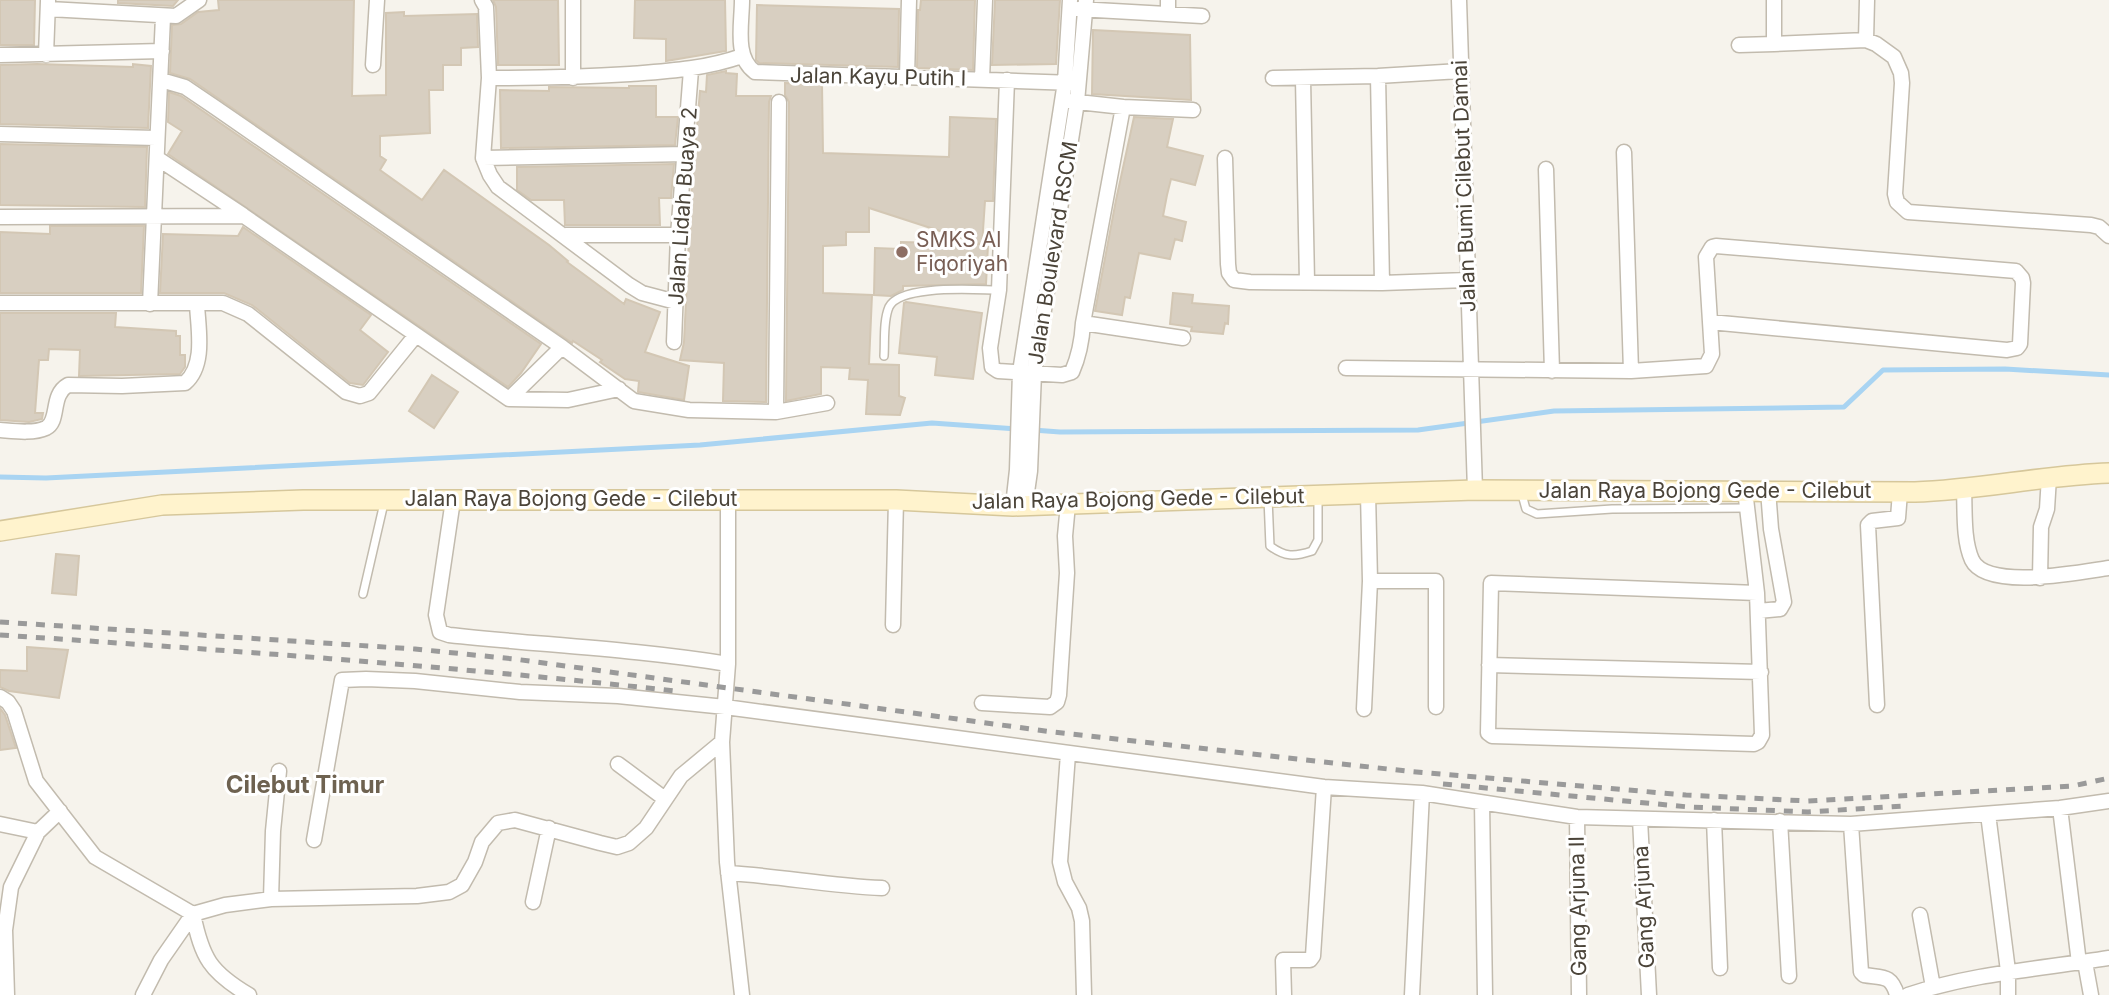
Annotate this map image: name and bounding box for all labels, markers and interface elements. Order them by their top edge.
street label: Jalan Bumi Cilebut Damai [1447,59,1480,313]
street label: Jalan Kayu Putih I [790,62,966,91]
street label: Jalan Lidah Buaya 2 [663,106,702,306]
street label: Jalan Boulevard RSCM [1023,139,1083,366]
place label: SMKS Al Fiqoriyah [916,227,1008,276]
marker: SMKS Al Fiqoriyah [894,244,910,260]
street label: Jalan Raya Bojong Gede - Cilebut [1539,478,1872,503]
street label: Jalan Raya Bojong Gede - Cilebut [971,483,1305,514]
street label: Jalan Raya Bojong Gede - Cilebut [405,486,738,511]
district label: Cilebut Timur [226,770,385,799]
street label: Gang Arjuna II [1564,836,1591,976]
street label: Gang Arjuna [1628,845,1659,969]

